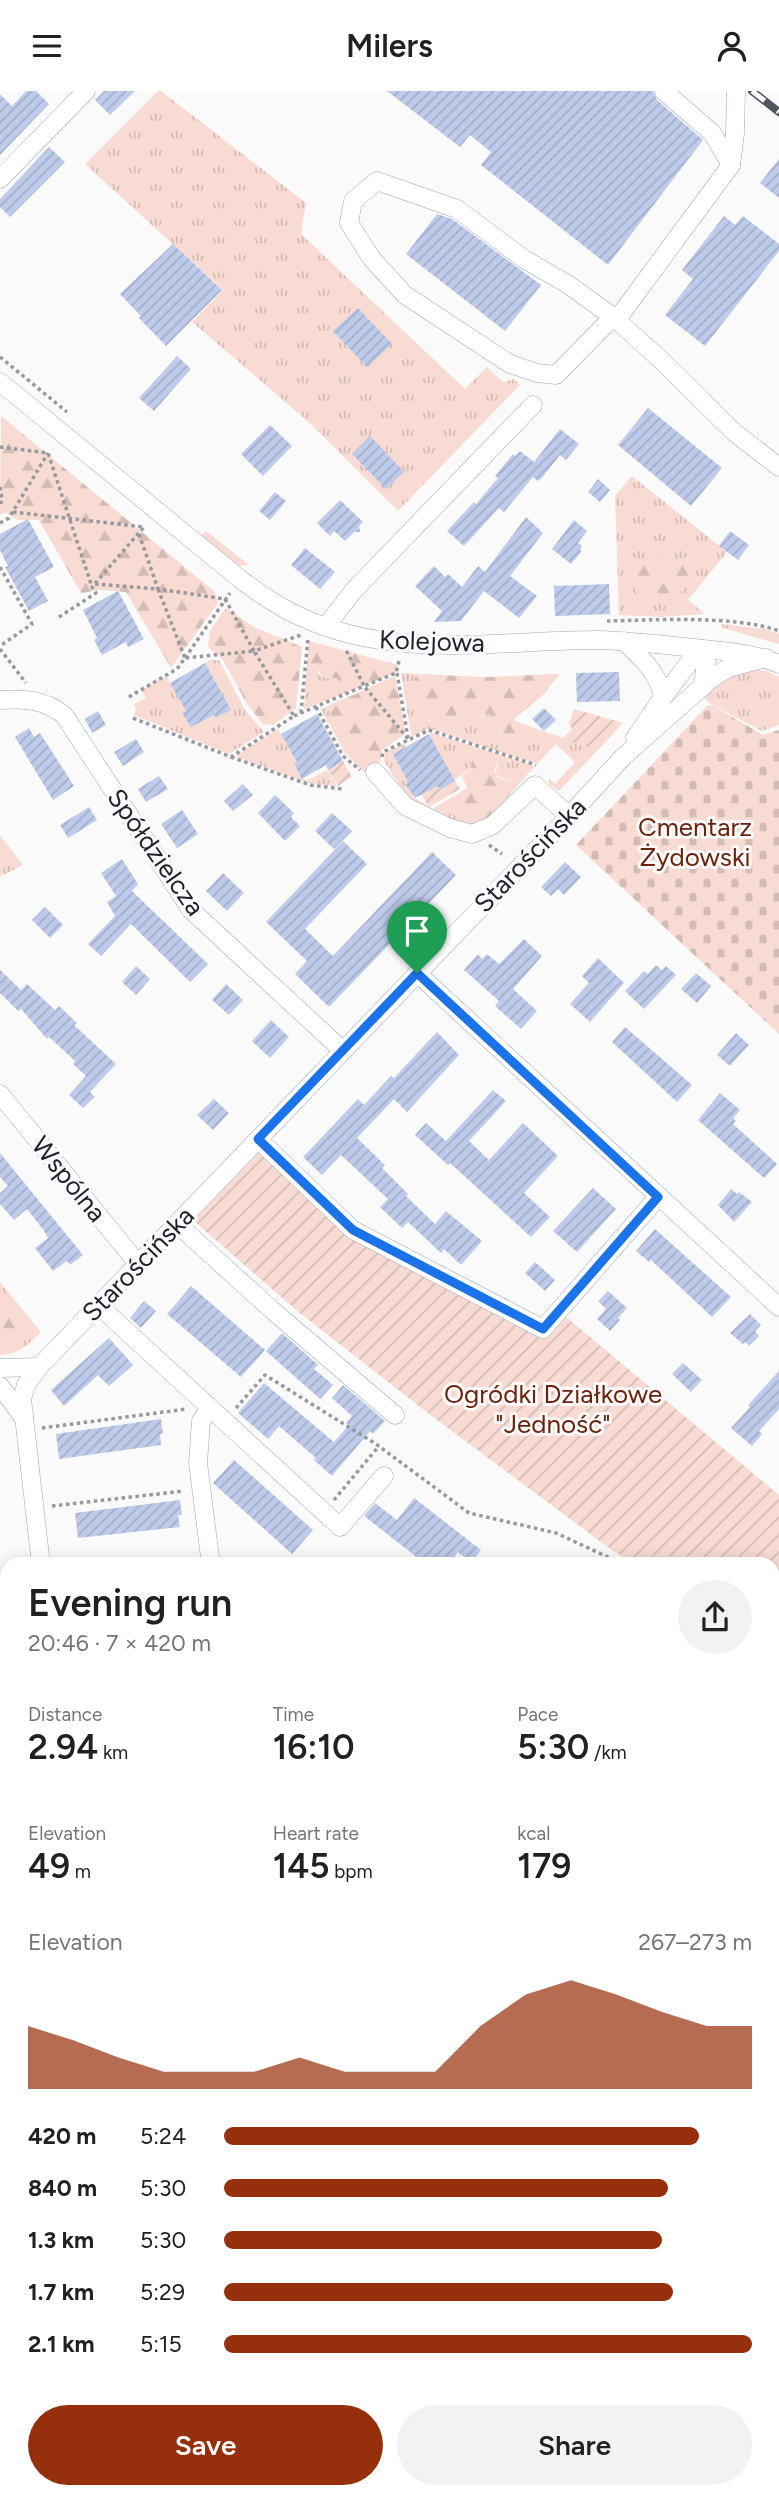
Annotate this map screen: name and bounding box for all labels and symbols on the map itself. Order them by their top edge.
street label: Kolejowa [379,623,485,659]
street label: Spółdzielcza [101,782,211,922]
street label: Starościńska [467,791,593,919]
park label: Cmentarz Żydowski [638,811,752,873]
pin [387,901,447,973]
street label: Wspólna [25,1130,113,1228]
street label: Starościńska [75,1200,201,1328]
park label: Ogródki Działkowe "Jedność" [444,1378,662,1440]

